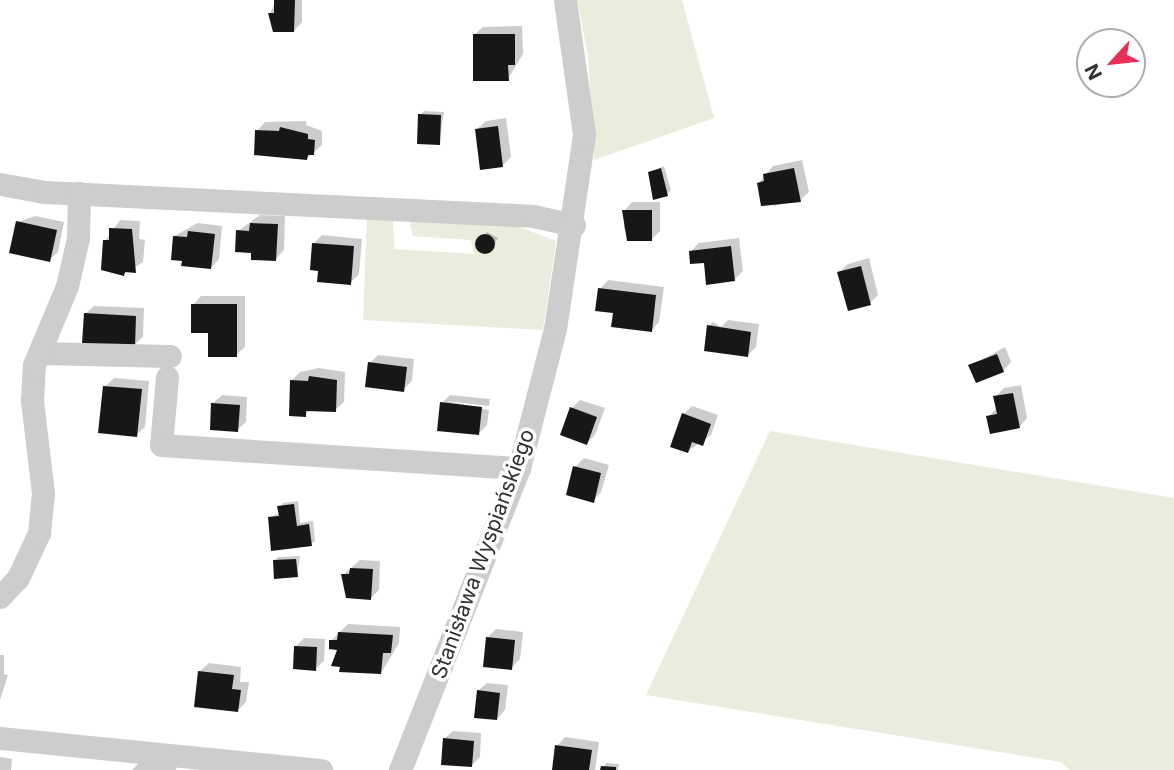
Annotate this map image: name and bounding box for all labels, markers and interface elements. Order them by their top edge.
north arrow [1076,28,1146,98]
text: N [1080,60,1107,84]
street label: Stanisława Wyspiańskiego [426,426,540,682]

